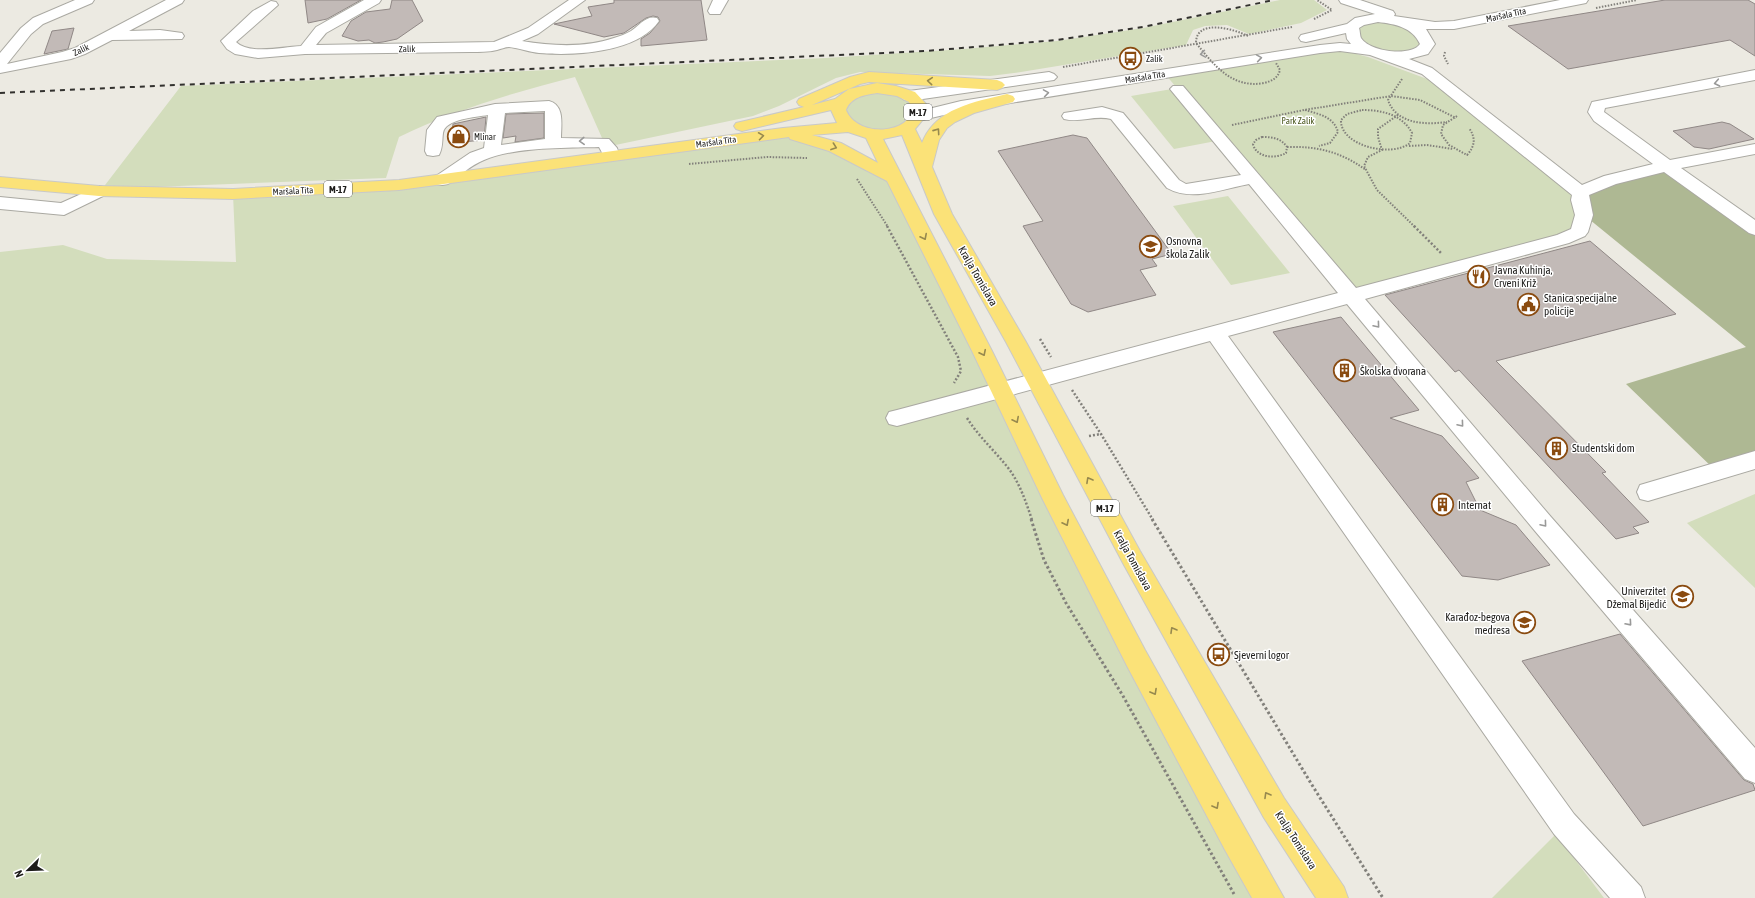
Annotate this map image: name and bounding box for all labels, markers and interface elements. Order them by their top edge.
street label: Maršala Tita [1485,6,1527,24]
street label: Zalik [71,42,91,58]
street label: Zalik [399,44,415,54]
bus stop icon: Zalik [1117,46,1143,72]
one-way arrow [1200,49,1206,58]
place label: Zalik [1146,54,1163,64]
one-way arrow [1256,55,1262,63]
street label: Maršala Tita [1124,69,1166,85]
one-way arrow [927,77,933,86]
one-way arrow [1714,78,1720,86]
one-way arrow [1043,89,1049,98]
road number: M-17 [904,104,932,120]
park label: Park Zalik [1282,116,1314,126]
shop icon: Mlinar [446,124,472,150]
one-way arrow [932,128,940,135]
place label: Mlinar [474,132,496,142]
one-way arrow [758,132,765,141]
street label: Maršala Tita [695,134,737,150]
one-way arrow [579,137,585,146]
one-way arrow [830,142,837,150]
road number: M-17 [324,181,352,197]
street label: Maršala Tita [272,185,314,197]
one-way arrow [920,233,927,240]
school or university icon: Osnovna škola Zalik [1138,234,1164,260]
place label: Osnovna škola Zalik [1166,235,1210,260]
street label: Kralja Tomislava [956,244,1000,308]
restaurant icon: Javna Kuhinja, Crveni Križ [1465,263,1491,289]
place label: Javna Kuhinja, Crveni Križ [1494,264,1553,289]
public building icon: Stanica specijalne policije [1516,291,1542,317]
place label: Stanica specijalne policije [1544,292,1617,317]
one-way arrow [1373,320,1380,327]
one-way arrow [978,349,986,356]
building icon: Školska dvorana [1332,358,1358,384]
place label: Školska dvorana [1360,365,1426,377]
one-way arrow [1011,416,1019,423]
one-way arrow [1456,420,1463,427]
building icon: Studentski dom [1544,435,1570,461]
place label: Studentski dom [1572,442,1635,454]
one-way arrow [1087,477,1094,484]
building icon: Internat [1429,492,1455,518]
place label: Internat [1458,499,1491,511]
road number: M-17 [1091,500,1119,516]
one-way arrow [1061,519,1069,526]
one-way arrow [1539,520,1546,527]
street label: Kralja Tomislava [1112,528,1154,592]
school or university icon: Univerzitet Džemal Bijedić [1669,584,1695,610]
place label: Univerzitet Džemal Bijedić [1607,585,1667,610]
school or university icon: Karađoz-begova medresa [1512,610,1538,636]
place label: Karađoz-begova medresa [1445,611,1510,636]
one-way arrow [1624,618,1631,625]
one-way arrow [1171,627,1178,634]
bus stop icon: Sjeverni logor [1206,642,1232,668]
place label: Sjeverni logor [1234,649,1290,661]
one-way arrow [1150,688,1157,695]
one-way arrow [1264,792,1271,799]
one-way arrow [1212,802,1219,809]
street label: Kralja Tomislava [1273,809,1319,871]
north arrow [8,850,48,890]
text: N [12,869,26,879]

